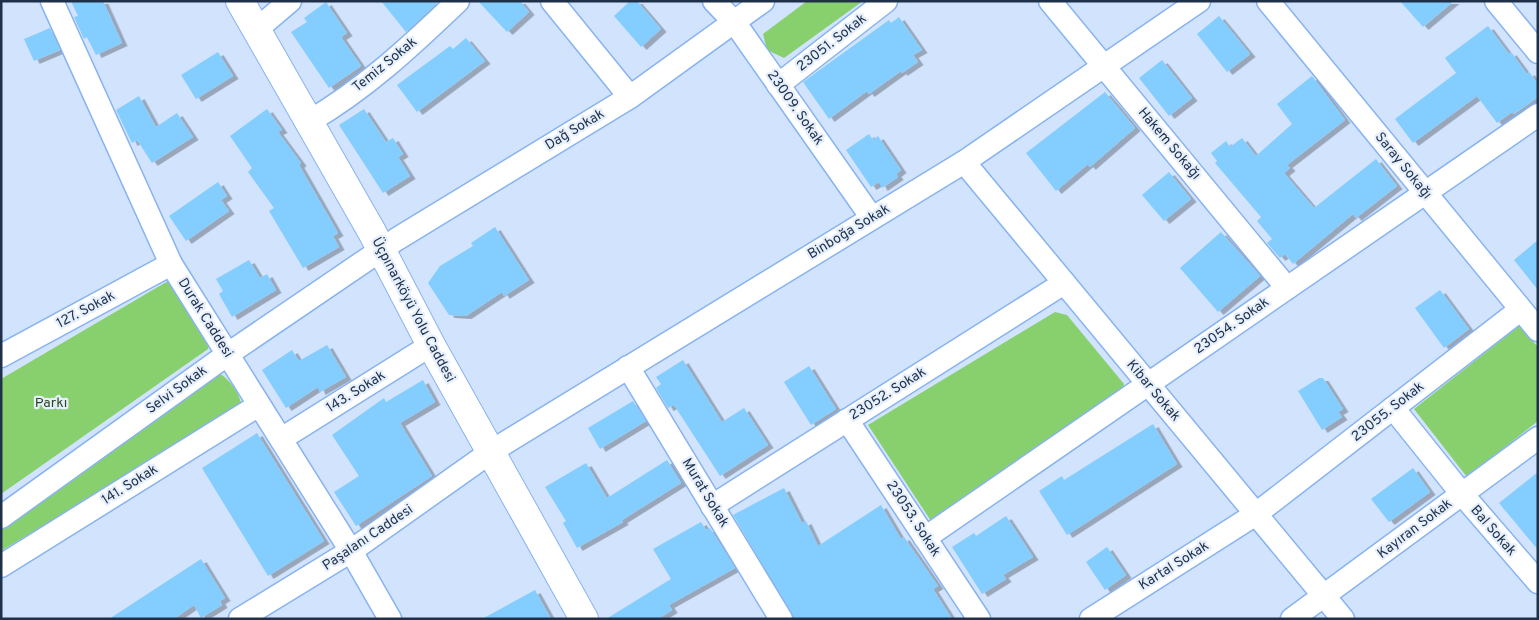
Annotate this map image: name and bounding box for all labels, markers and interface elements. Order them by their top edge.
street label: 23051. Sokak [794,10,870,76]
street label: Temiz Sokak [349,34,421,96]
street label: 23009. Sokak [763,67,827,149]
street label: Hakem Sokağı [1134,105,1204,183]
street label: Dağ Sokak [542,106,608,154]
street label: Saray Sokağı [1371,129,1435,203]
street label: Binboğa Sokak [805,201,893,263]
street label: Üçpınarköyü Yolu Caddesi [367,234,459,385]
street label: Durak Caddesi [174,275,236,361]
street label: 127. Sokak [54,288,118,332]
street label: 23054. Sokak [1191,294,1273,358]
street label: Kibar Sokak [1122,357,1184,425]
street label: Selvi Sokak [143,362,211,418]
street label: 23052. Sokak [846,364,930,424]
street label: 143. Sokak [323,367,389,417]
street label: 23055. Sokak [1348,378,1428,446]
park label: Parkı [35,395,67,412]
street label: Murat Sokak [678,455,732,531]
street label: 141. Sokak [99,461,161,509]
street label: 23053. Sokak [882,478,944,560]
street label: Kayıran Sokak [1374,495,1456,563]
street label: Paşalanı Caddesi [319,501,417,575]
street label: Bal Sokak [1466,502,1520,560]
street label: Kartal Sokak [1136,538,1212,594]

